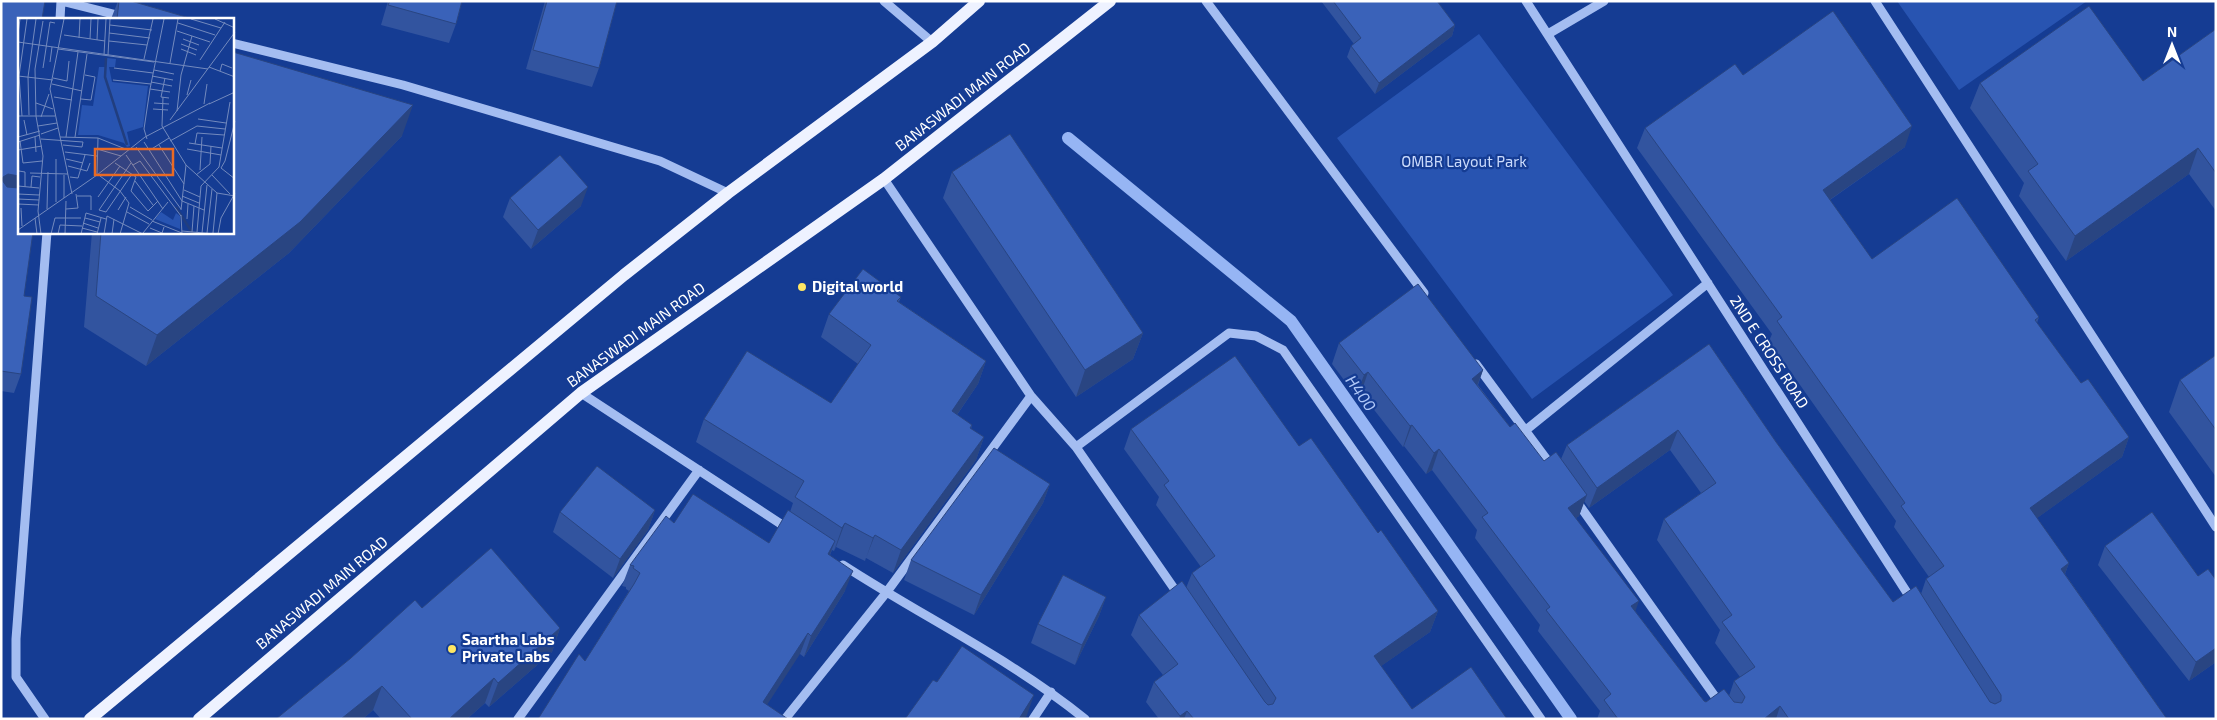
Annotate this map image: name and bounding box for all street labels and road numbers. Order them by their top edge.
street label: BANASWADI MAIN ROAD [891,38,1033,154]
street label: BANASWADI MAIN ROAD [563,278,708,390]
street label: 2ND E CROSS ROAD [1727,292,1813,411]
street label: BANASWADI MAIN ROAD [252,532,391,653]

